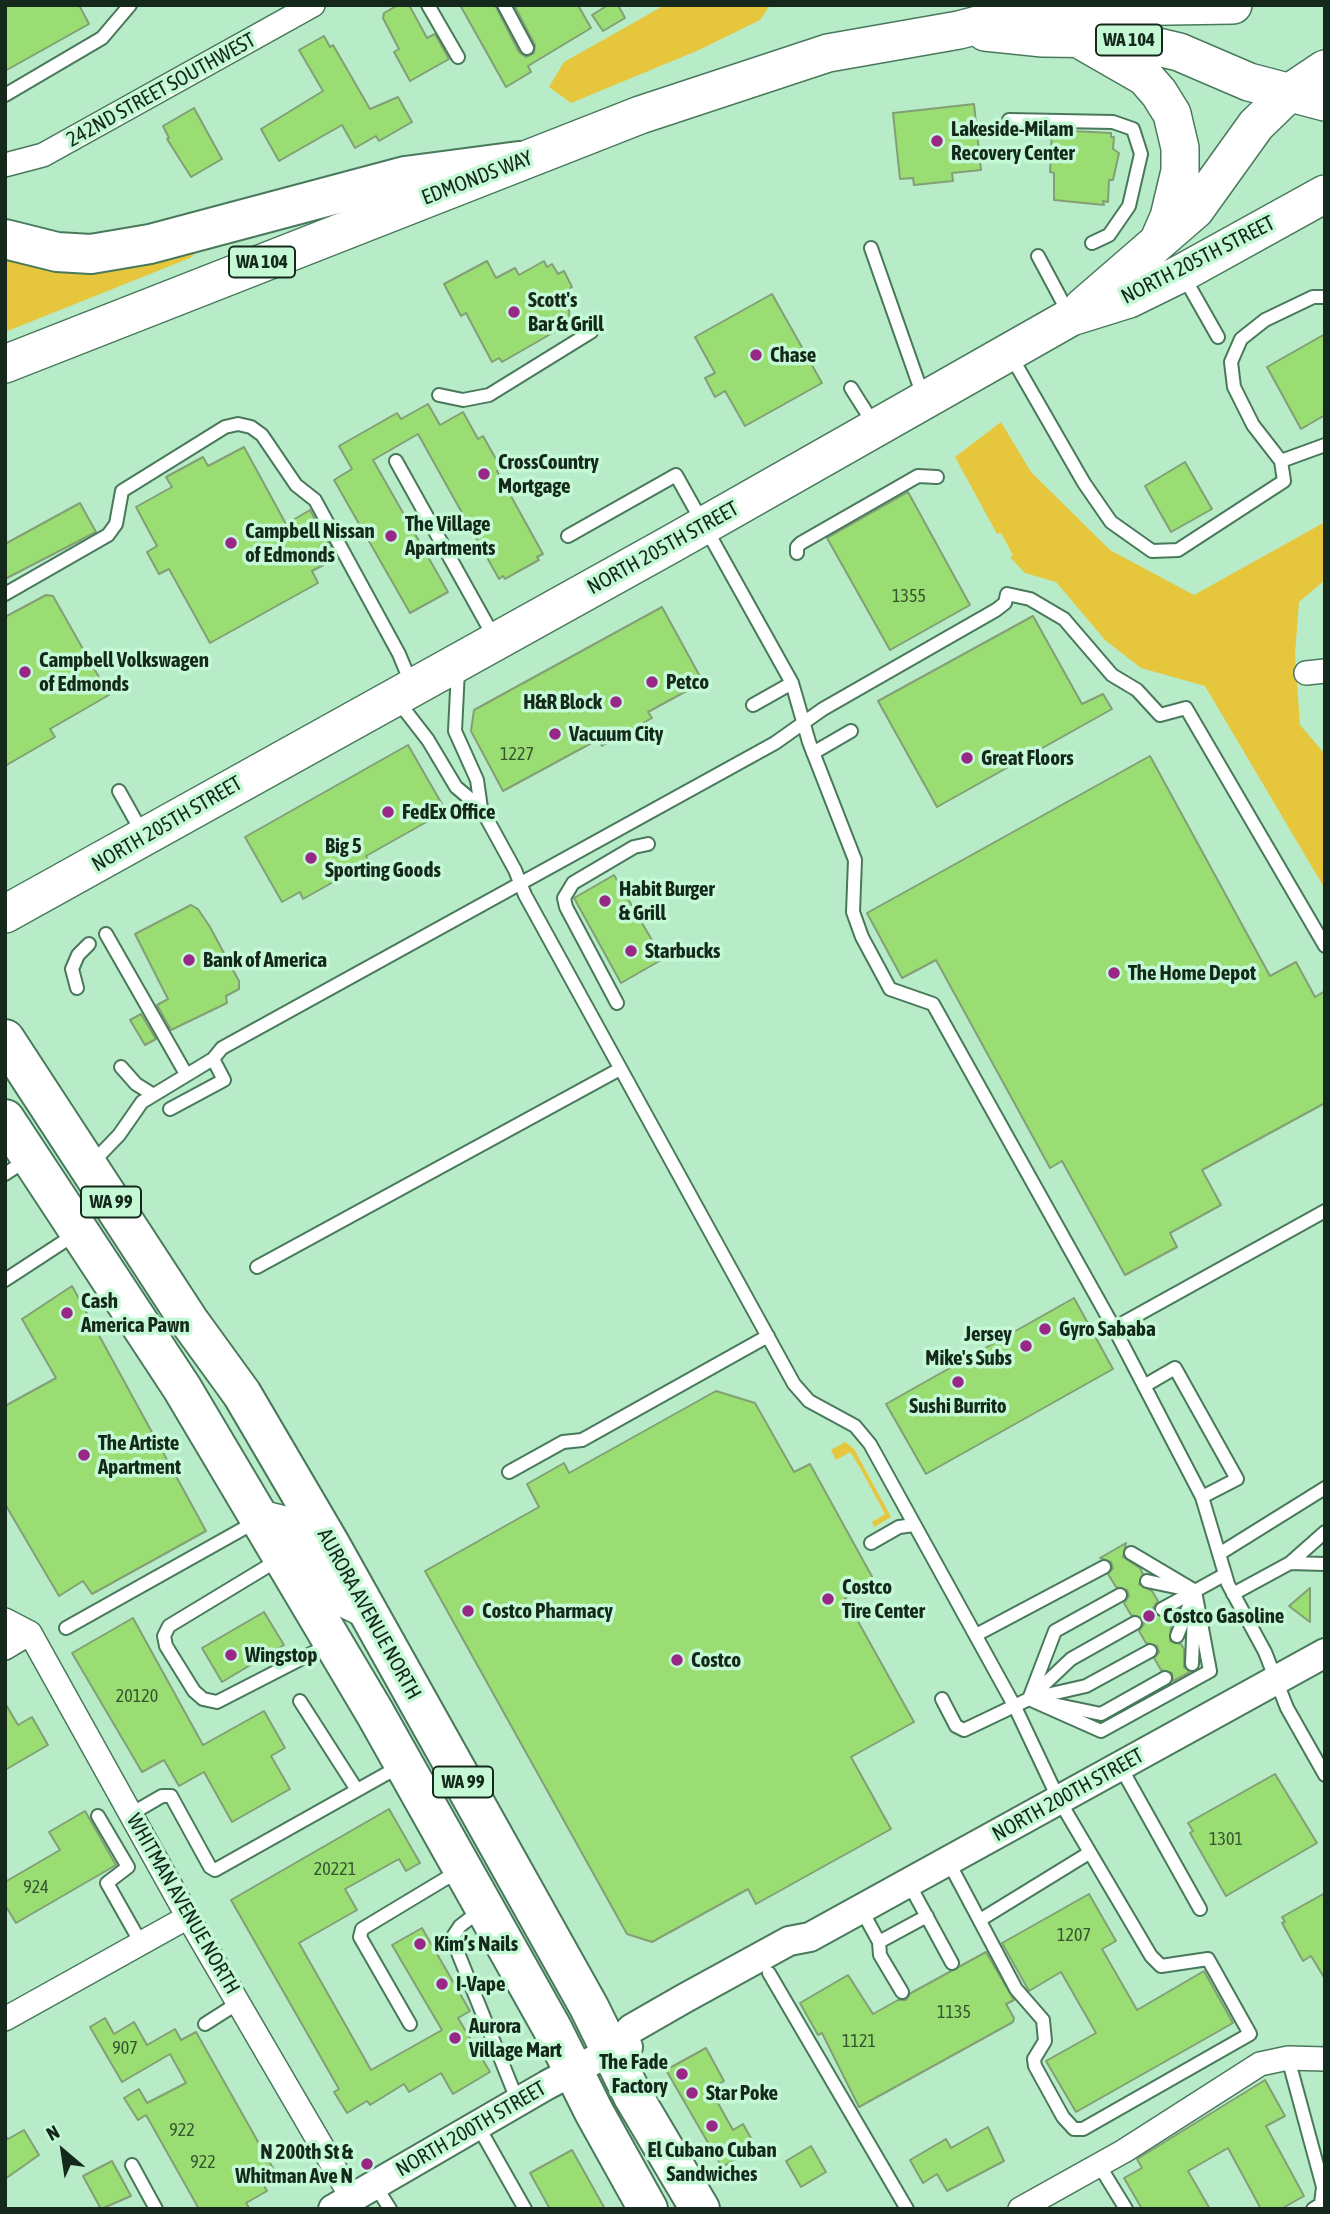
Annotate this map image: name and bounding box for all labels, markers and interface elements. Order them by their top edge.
road number: WA 104 [1096,24,1162,56]
street label: 242ND STREET SOUTHWEST [62,28,260,152]
place label: Lakeside-Milam Recovery Center [951,116,1075,166]
marker: Lakeside-Milam Recovery Center [929,133,945,149]
street label: EDMONDS WAY [418,145,536,211]
street label: NORTH 205TH STREET [1117,210,1279,310]
road number: WA 104 [229,246,295,278]
place label: Scott's Bar & Grill [528,287,604,337]
marker: Scott's Bar & Grill [506,304,522,320]
place label: Chase [770,342,816,368]
marker: Chase [748,347,764,363]
place label: CrossCountry Mortgage [498,449,599,499]
marker: CrossCountry Mortgage [476,466,492,482]
street label: NORTH 205TH STREET [583,496,743,600]
place label: The Village Apartments [405,511,495,561]
place label: Campbell Nissan of Edmonds [245,518,375,568]
marker: The Village Apartments [383,528,399,544]
marker: Campbell Nissan of Edmonds [223,535,239,551]
house number: 1355 [892,585,926,607]
place label: Campbell Volkswagen of Edmonds [39,647,209,697]
marker: Campbell Volkswagen of Edmonds [17,664,33,680]
place label: Petco [666,669,709,695]
marker: Petco [644,674,660,690]
place label: H&R Block [523,689,602,715]
marker: H&R Block [608,694,624,710]
place label: Vacuum City [569,721,663,747]
marker: Vacuum City [547,726,563,742]
house number: 1227 [500,743,534,765]
place label: Great Floors [981,745,1074,771]
marker: Great Floors [959,750,975,766]
street label: NORTH 205TH STREET [88,771,246,877]
place label: FedEx Office [402,799,496,825]
marker: FedEx Office [380,804,396,820]
place label: Big 5 Sporting Goods [325,833,441,883]
marker: Big 5 Sporting Goods [303,850,319,866]
place label: Habit Burger & Grill [619,876,715,926]
marker: Habit Burger & Grill [597,893,613,909]
place label: Starbucks [645,938,720,964]
marker: Starbucks [623,943,639,959]
place label: Bank of America [203,947,327,973]
marker: Bank of America [181,952,197,968]
place label: The Home Depot [1128,960,1256,986]
marker: The Home Depot [1106,965,1122,981]
road number: WA 99 [81,1186,141,1218]
place label: Cash America Pawn [81,1288,190,1338]
marker: Cash America Pawn [59,1305,75,1321]
place label: Gyro Sababa [1059,1316,1156,1342]
place label: Jersey Mike's Subs [925,1321,1012,1371]
marker: Gyro Sababa [1037,1321,1053,1337]
marker: Jersey Mike's Subs [1018,1338,1034,1354]
marker: Sushi Burrito [950,1374,966,1390]
place label: Sushi Burrito [909,1393,1007,1419]
place label: The Artiste Apartment [98,1430,181,1480]
marker: The Artiste Apartment [76,1447,92,1463]
street label: AURORA AVENUE NORTH [312,1524,426,1704]
place label: Costco Tire Center [842,1574,925,1624]
marker: Costco Tire Center [820,1591,836,1607]
place label: Costco Pharmacy [482,1598,613,1624]
marker: Costco Pharmacy [460,1603,476,1619]
place label: Costco Gasoline [1163,1603,1284,1629]
marker: Costco Gasoline [1141,1608,1157,1624]
place label: Wingstop [245,1642,317,1668]
marker: Wingstop [223,1647,239,1663]
place label: Costco [691,1647,741,1673]
marker: Costco [669,1652,685,1668]
house number: 20120 [116,1685,158,1707]
street label: NORTH 200TH STREET [988,1743,1148,1847]
road number: WA 99 [433,1766,493,1798]
street label: WHITMAN AVENUE NORTH [121,1809,245,1999]
house number: 1301 [1209,1828,1243,1850]
house number: 20221 [314,1858,356,1880]
house number: 924 [23,1876,49,1898]
house number: 1207 [1057,1924,1091,1946]
place label: Kim’s Nails [434,1931,518,1957]
marker: Kim’s Nails [412,1936,428,1952]
place label: I-Vape [456,1971,506,1997]
marker: I-Vape [434,1976,450,1992]
house number: 1135 [937,2001,971,2023]
place label: Aurora Village Mart [469,2013,562,2063]
marker: Aurora Village Mart [447,2030,463,2046]
house number: 1121 [842,2030,876,2052]
house number: 907 [112,2037,138,2059]
place label: The Fade Factory [599,2049,668,2099]
marker: The Fade Factory [674,2066,690,2082]
street label: NORTH 200TH STREET [392,2076,550,2182]
place label: Star Poke [706,2080,778,2106]
marker: Star Poke [684,2085,700,2101]
north arrow [28,2116,98,2186]
marker: El Cubano Cuban Sandwiches [704,2118,720,2134]
house number: 922 [169,2119,195,2141]
text: N [43,2120,63,2145]
place label: El Cubano Cuban Sandwiches [647,2137,777,2187]
place label: N 200th St & Whitman Ave N [235,2139,353,2189]
house number: 922 [190,2151,216,2173]
marker: N 200th St & Whitman Ave N [359,2156,375,2172]

